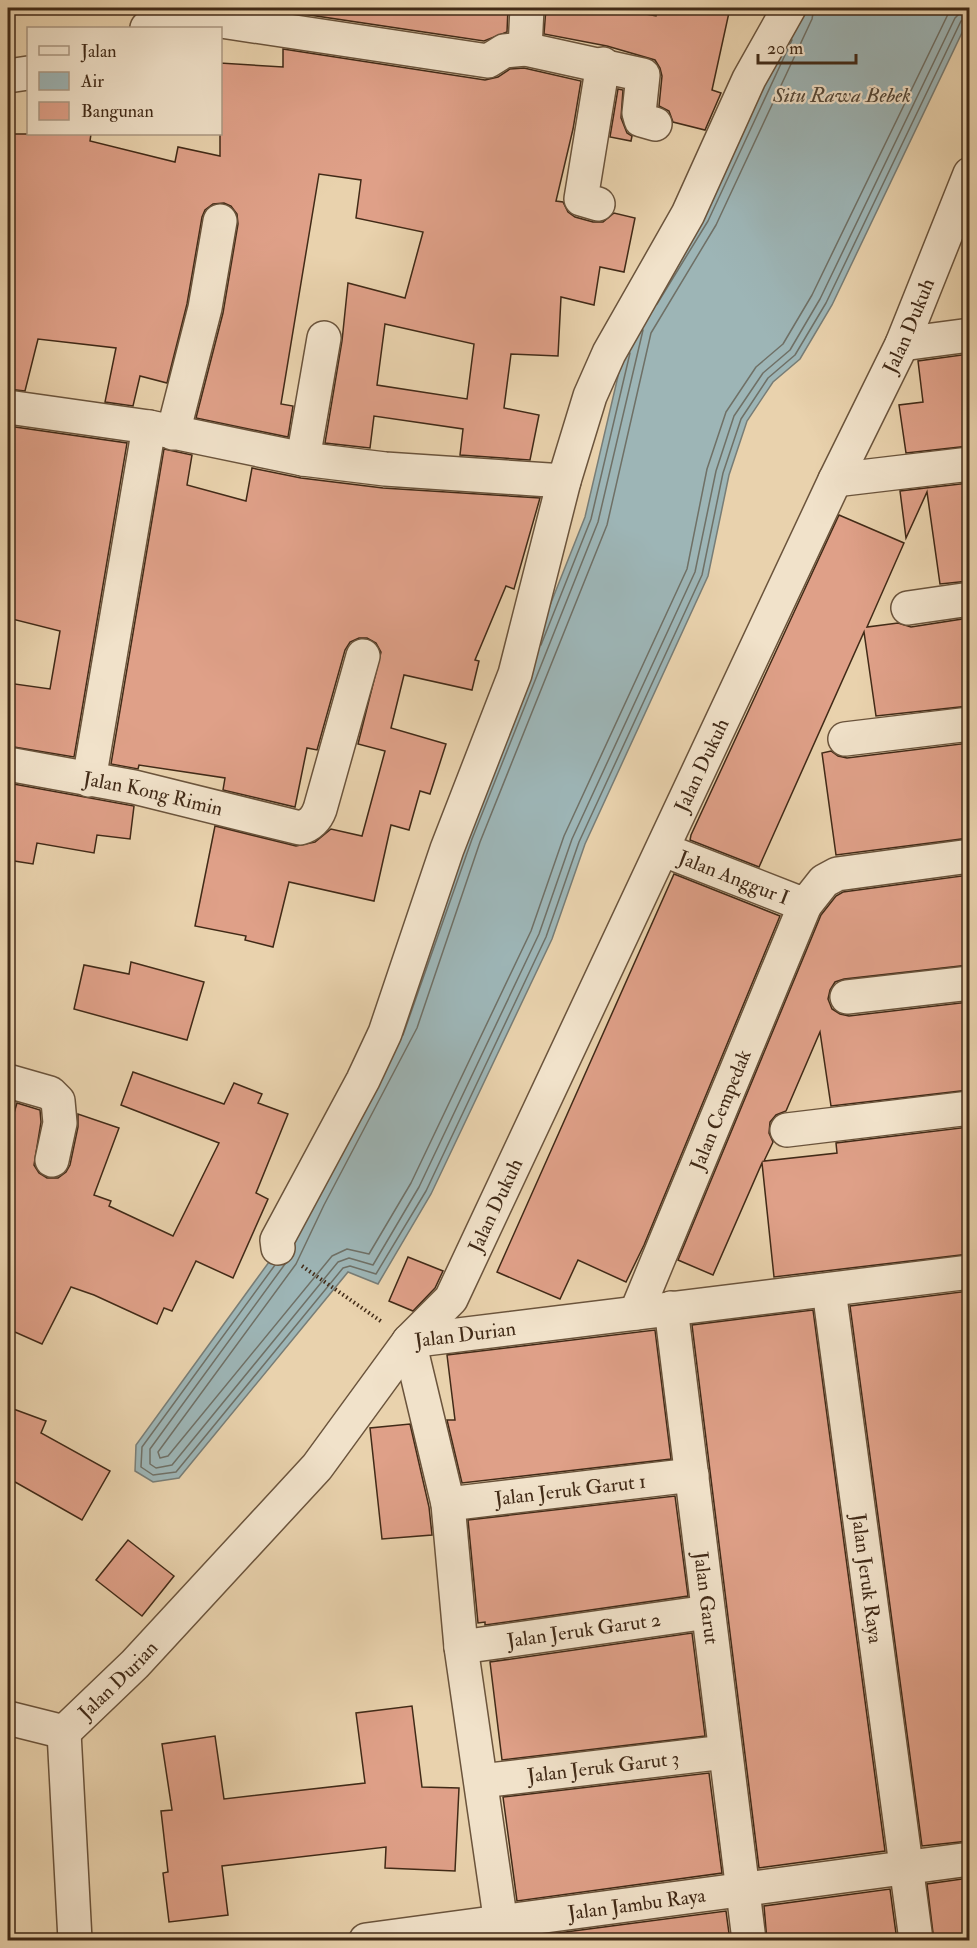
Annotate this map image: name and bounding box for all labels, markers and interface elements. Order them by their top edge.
legend [27,27,222,135]
scale bar [758,27,856,65]
text: 20 m [767,37,803,60]
text: Jalan [80,40,117,63]
text: Air [80,70,104,93]
water label: Situ Rawa Bebek [772,82,911,109]
text: Bangunan [81,100,154,123]
street label: Jalan Dukuh [877,274,940,378]
street label: Jalan Dukuh [668,714,734,817]
street label: Jalan Kong Rimin [80,765,225,821]
street label: Jalan Anggur I [674,844,793,910]
street label: Jalan Cempedak [684,1045,756,1175]
street label: Jalan Dukuh [462,1154,528,1257]
street label: Jalan Durian [412,1315,517,1353]
street label: Jalan Jeruk Garut 1 [492,1468,647,1511]
street label: Jalan Jeruk Raya [846,1511,889,1646]
street label: Jalan Garut [689,1549,725,1646]
street label: Jalan Jeruk Garut 2 [504,1606,662,1653]
street label: Jalan Durian [72,1635,163,1725]
street label: Jalan Jeruk Garut 3 [525,1745,680,1788]
street label: Jalan Jambu Raya [565,1882,708,1925]

